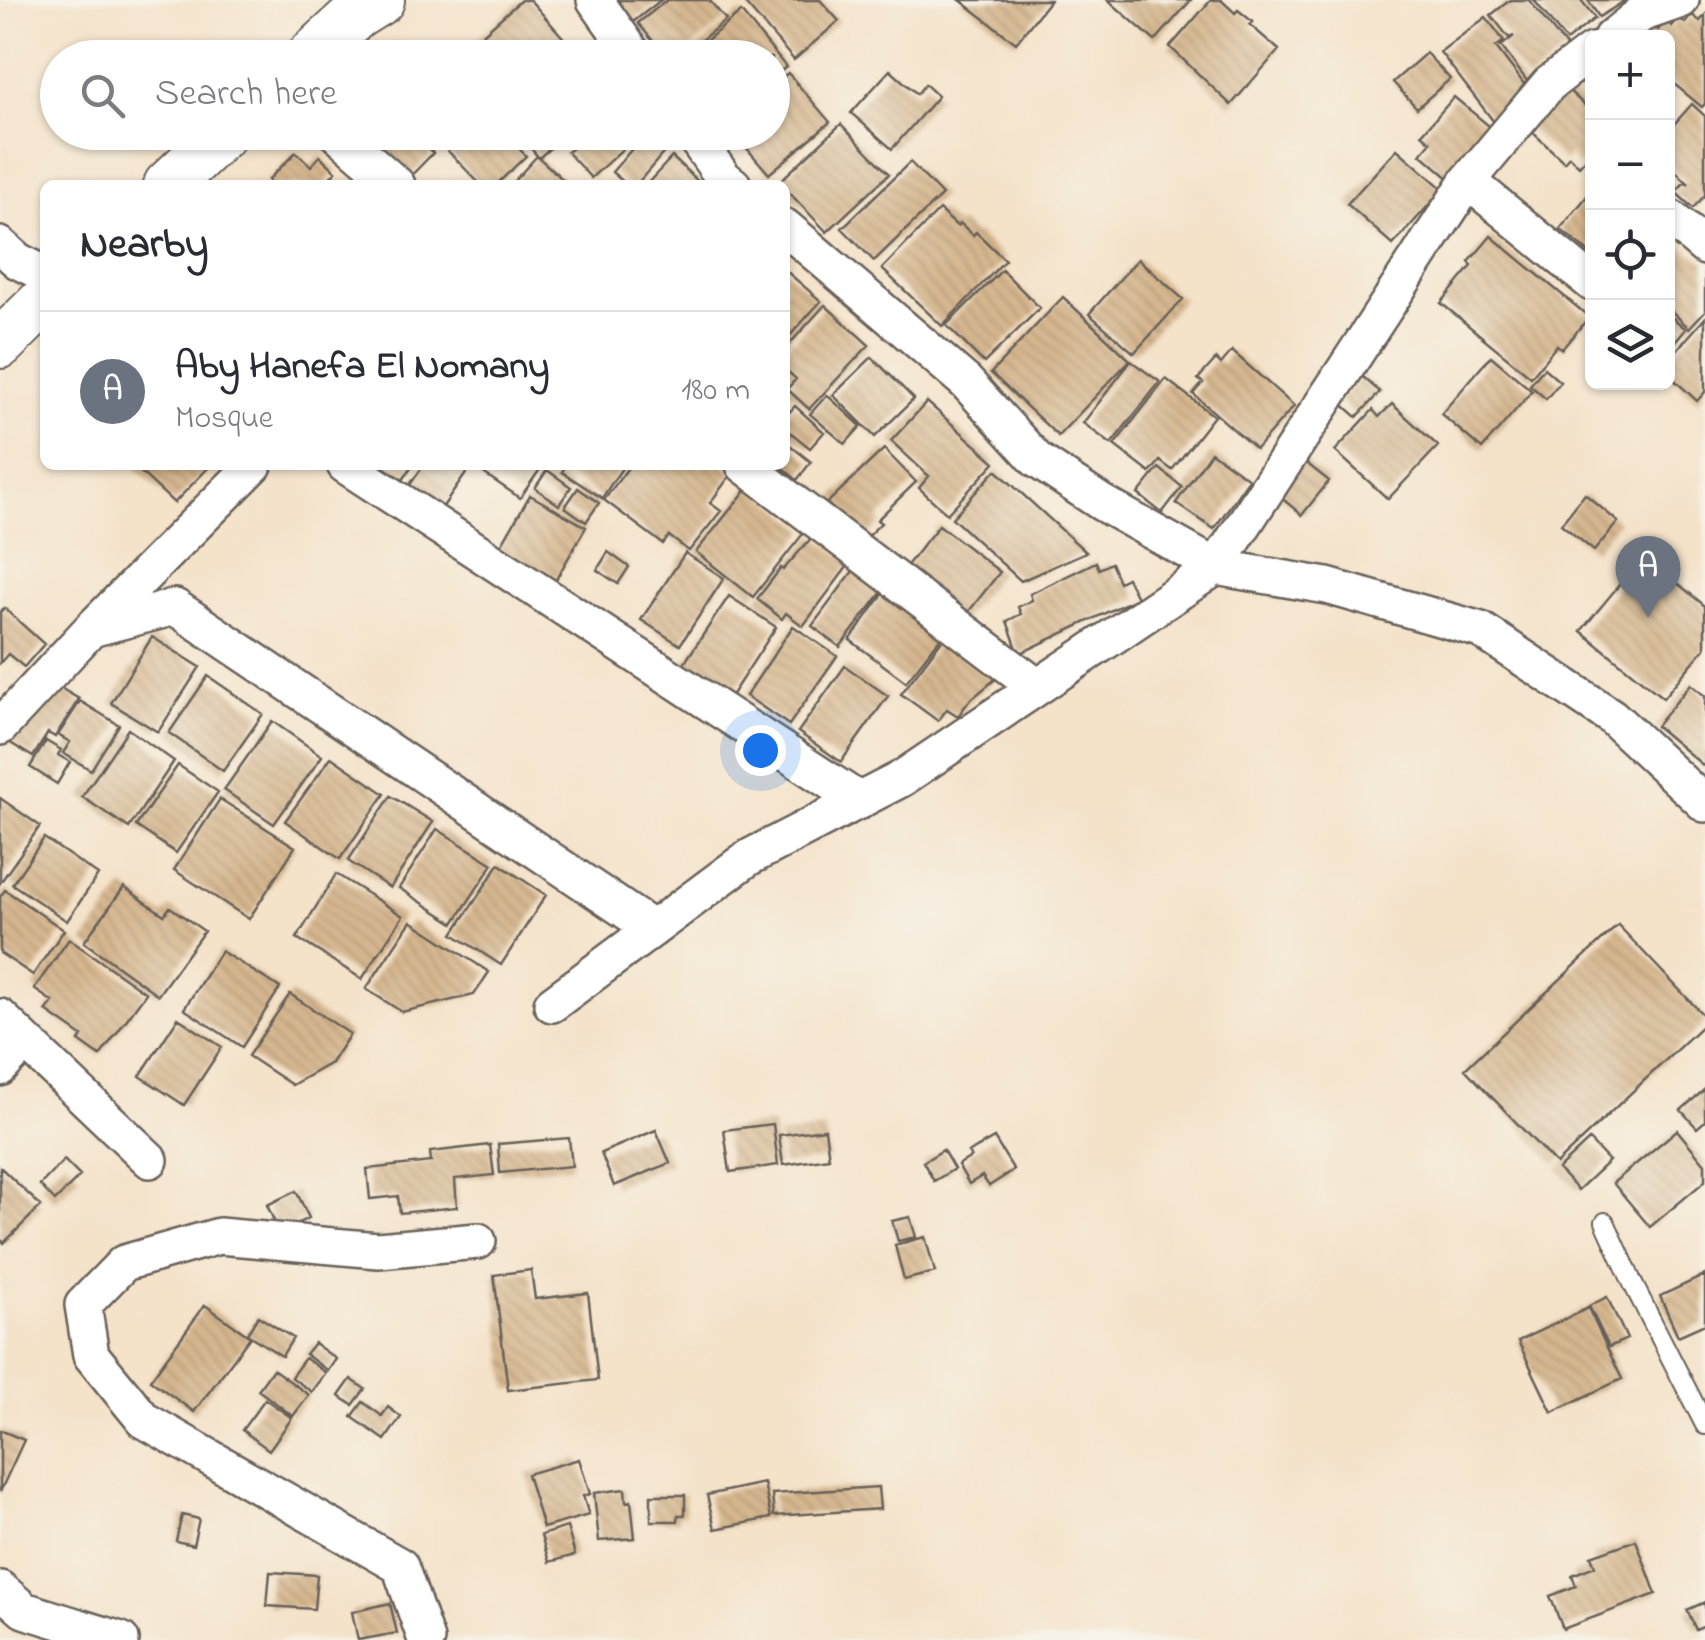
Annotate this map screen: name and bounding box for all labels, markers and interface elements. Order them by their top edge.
map controls [1585,30,1675,390]
button: + [1585,30,1675,120]
search box [40,40,790,150]
text: Search here [155,67,337,123]
icon: search [75,68,130,123]
button: − [1585,120,1675,210]
button: locate [1585,210,1675,300]
text: Nearby [80,215,208,276]
button: layers [1585,300,1675,390]
text: Aby Hanefa El Nomany [175,340,549,396]
text: A [103,368,122,415]
text: 180 m [681,368,750,415]
text: Mosque [175,396,273,443]
pin: A [1616,536,1680,618]
your location [735,725,786,776]

